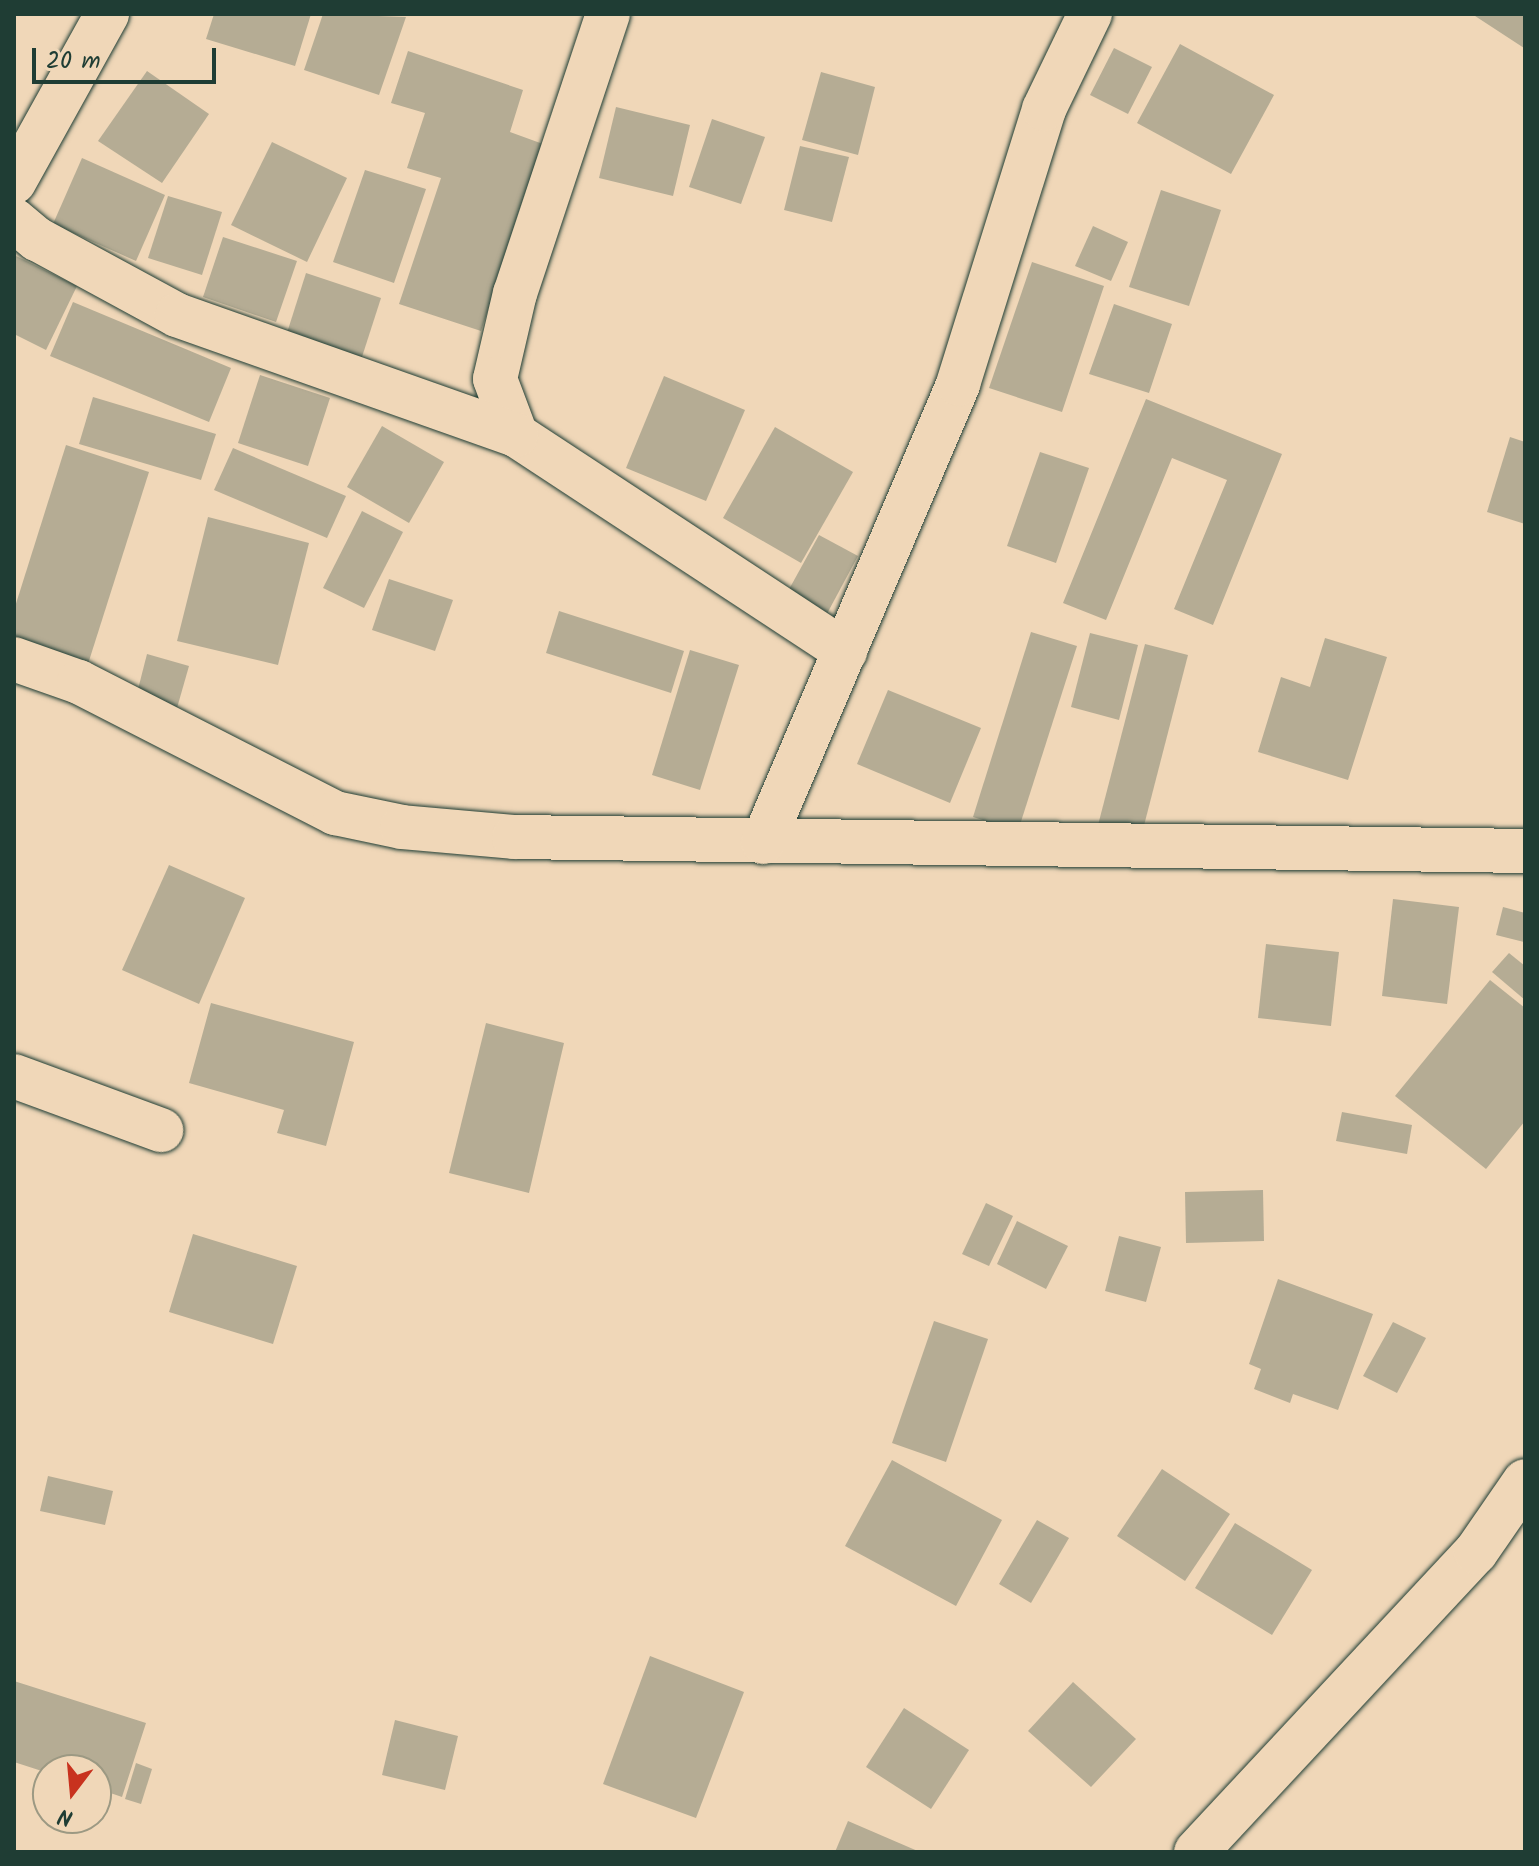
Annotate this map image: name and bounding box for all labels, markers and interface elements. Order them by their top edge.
scale bar [36,32,220,82]
text: 20 m [46,42,101,81]
north arrow [32,1754,112,1834]
text: N [54,1797,77,1834]

